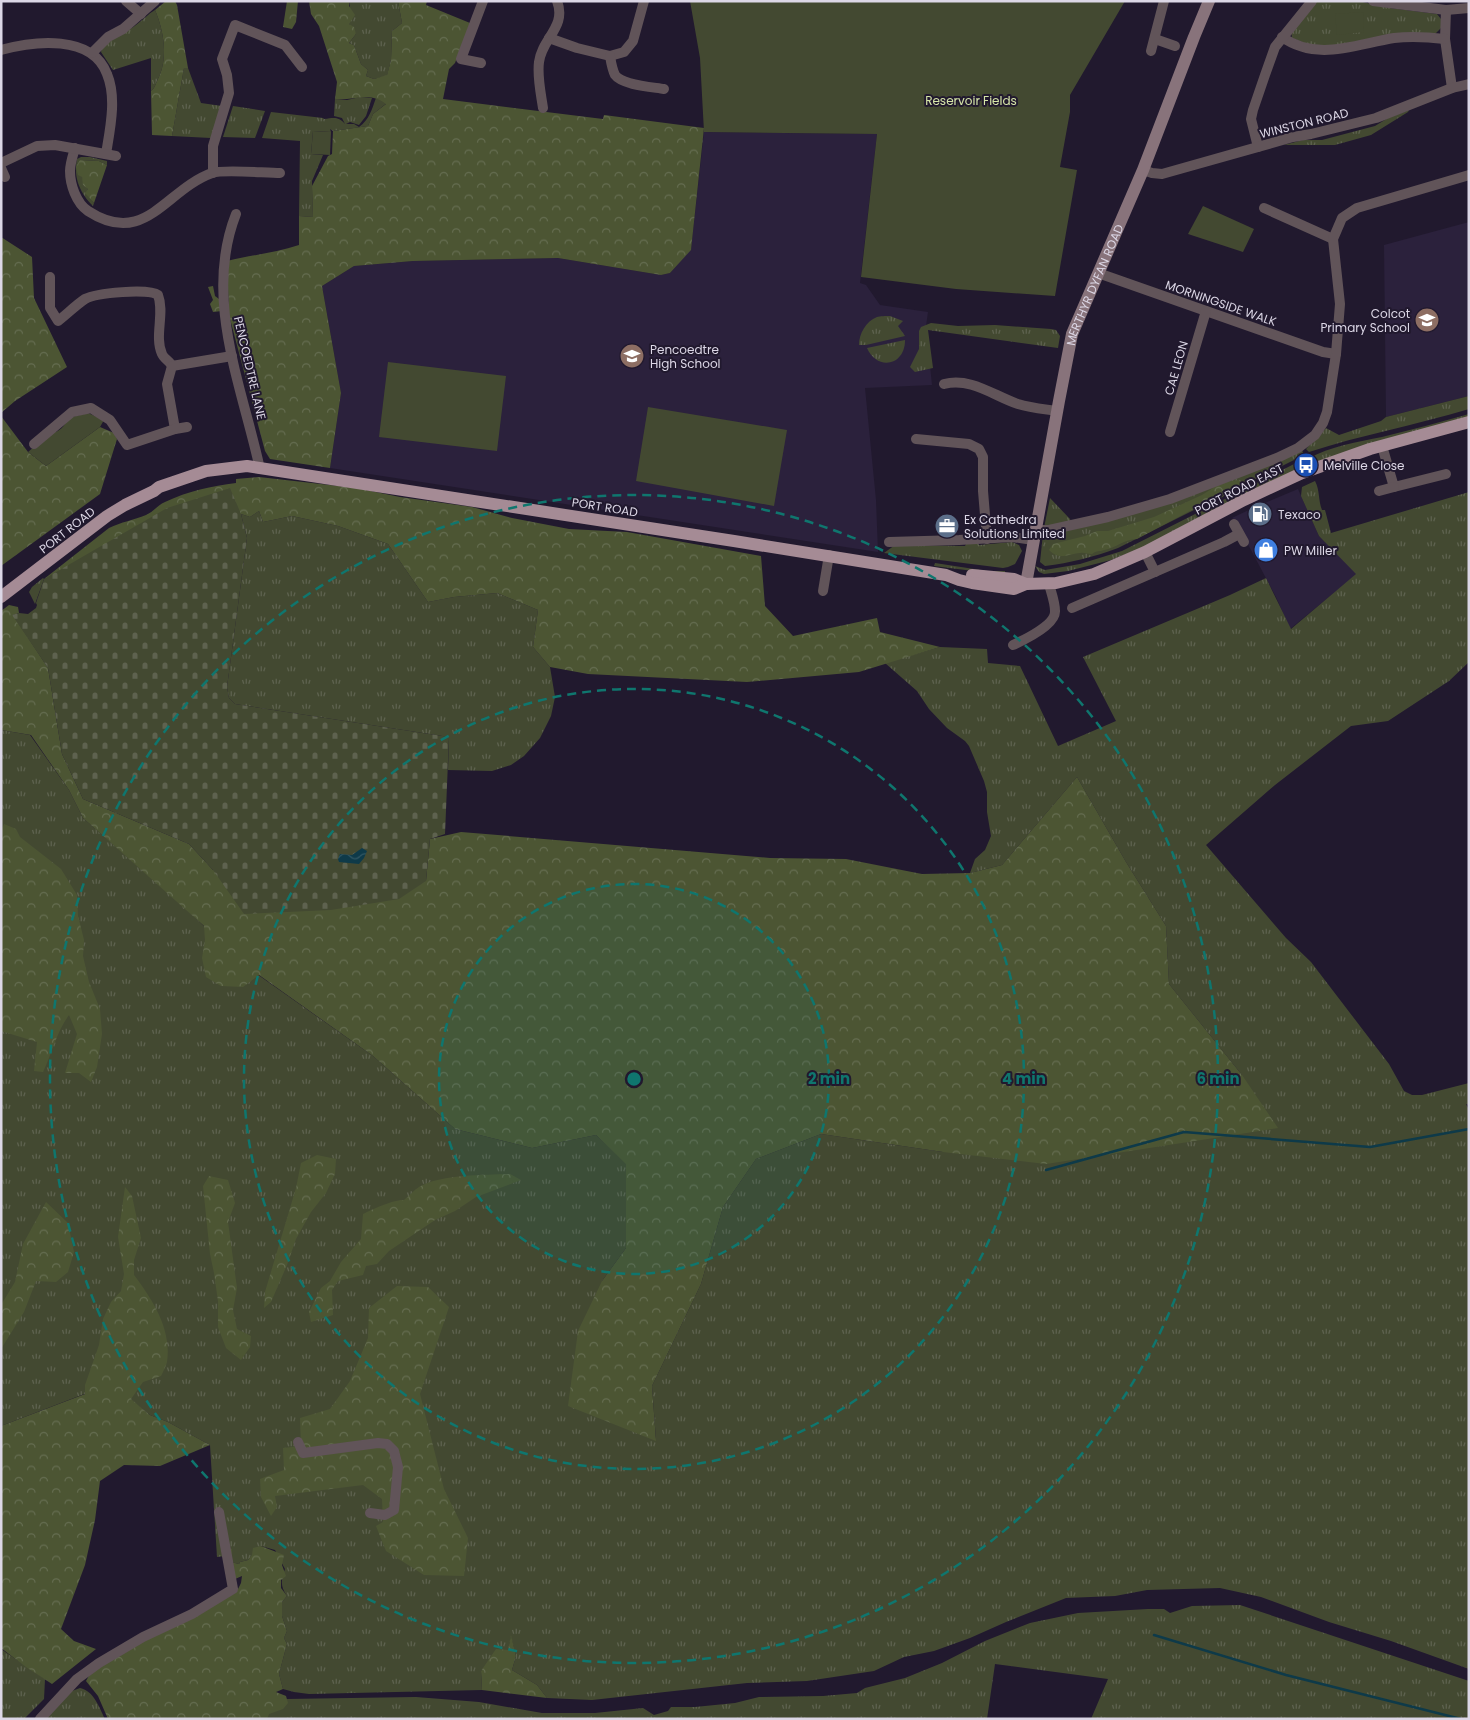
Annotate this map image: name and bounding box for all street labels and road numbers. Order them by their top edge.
street label: WINSTON ROAD [1258,104,1350,142]
street label: MERTHYR DYFAN ROAD [1061,221,1127,347]
street label: MORNINGSIDE WALK [1163,276,1279,330]
street label: PENCOEDTRE LANE [230,314,270,422]
street label: CAE LEON [1160,339,1192,397]
street label: PORT ROAD EAST [1192,459,1287,519]
street label: PORT ROAD [571,493,639,521]
street label: PORT ROAD [35,503,99,557]

